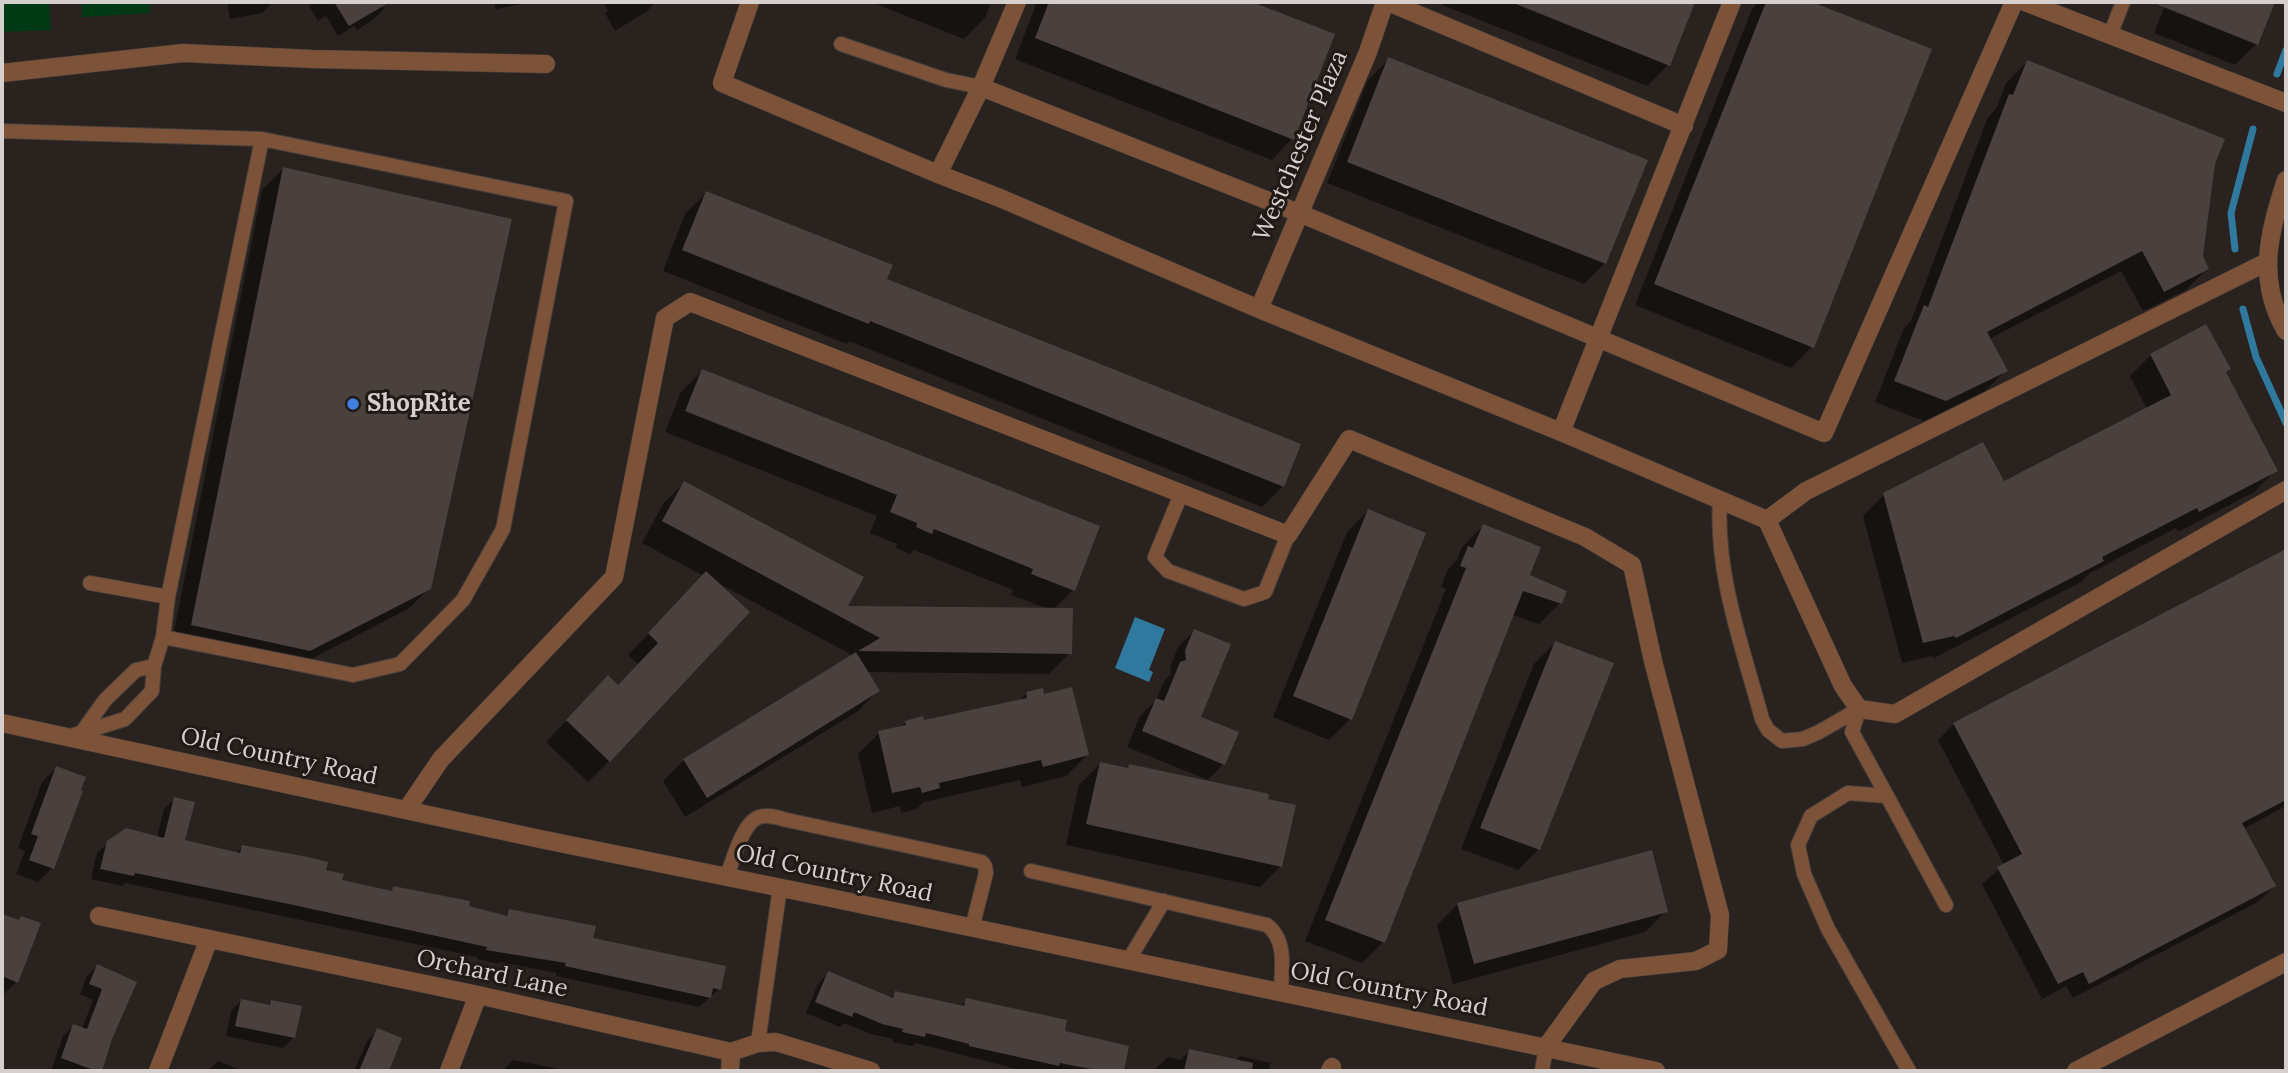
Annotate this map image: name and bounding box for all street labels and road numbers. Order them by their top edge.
street label: Westchester Plaza [1248,46,1354,246]
street label: Old Country Road [178,722,380,792]
street label: Old Country Road [733,839,935,909]
street label: Orchard Lane [414,944,570,1004]
street label: Old Country Road [1288,957,1490,1023]

